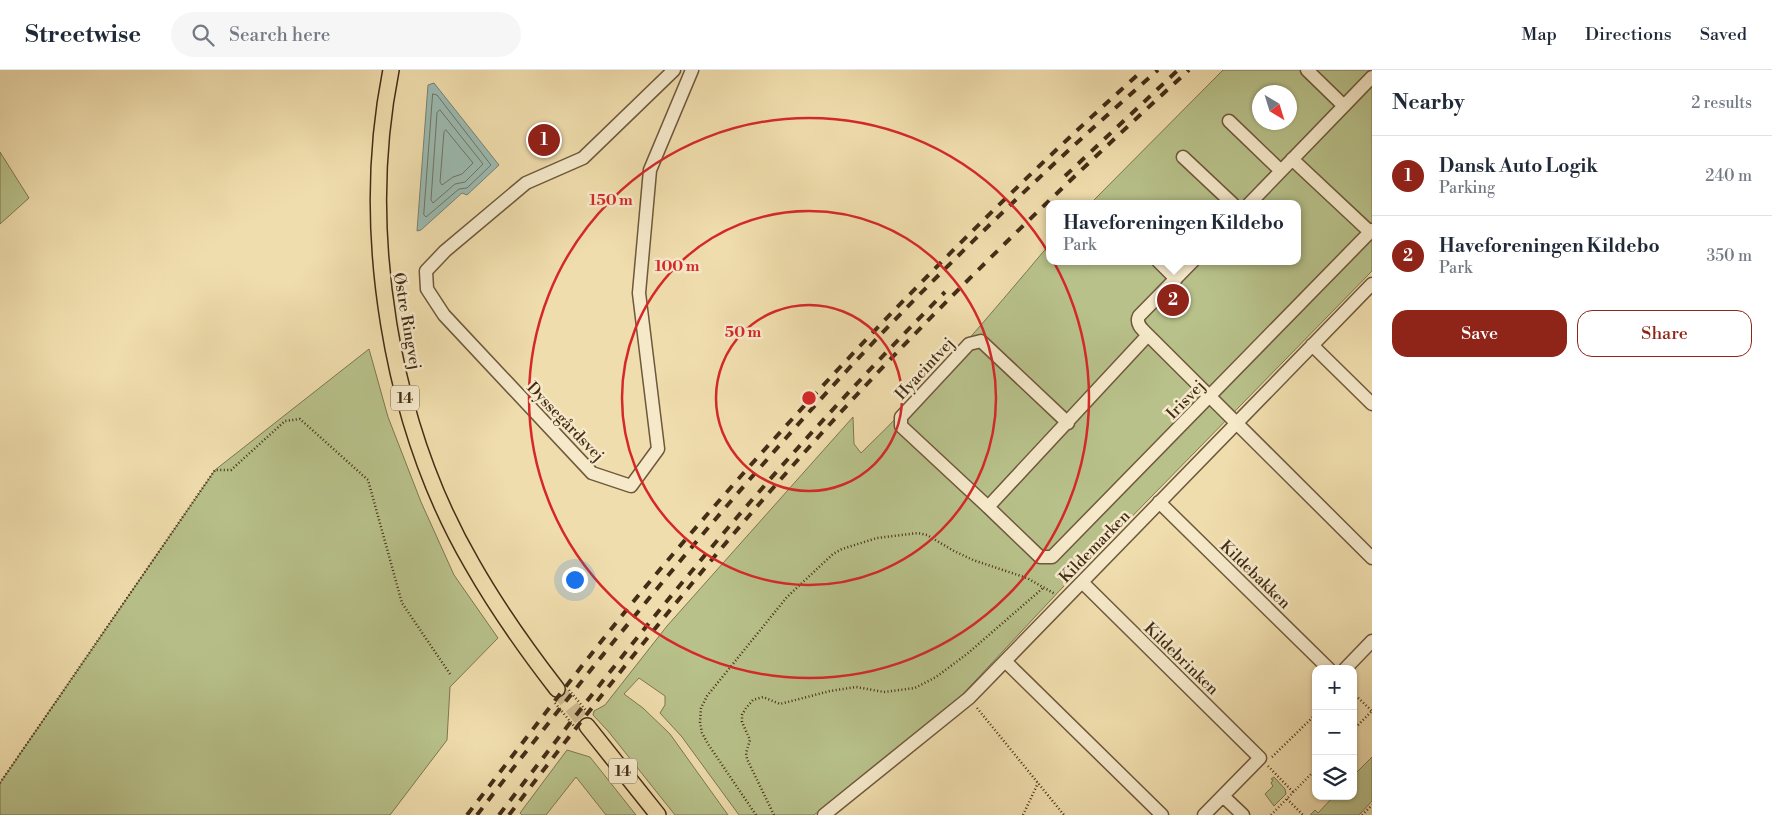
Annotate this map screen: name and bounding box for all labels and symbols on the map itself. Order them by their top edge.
north arrow [1252,85,1297,130]
pin: 1 [528,121,560,159]
text: 150 m [589,191,633,210]
text: 100 m [655,257,700,276]
street label: Østre Ringvej [389,271,425,371]
pin: 2 [1157,281,1189,319]
text: 50 m [725,323,761,342]
street label: Hyacintvej [891,333,959,404]
street label: Irisvej [1162,376,1209,424]
street label: Dyssegårdsvej [522,378,608,466]
road number: 14 [391,386,419,410]
centre of rings [800,389,818,407]
street label: Kildemarken [1055,506,1135,587]
street label: Kildebakken [1216,536,1295,614]
your location [562,567,588,593]
street label: Kildebrinken [1140,618,1223,700]
road number: 14 [609,758,637,784]

